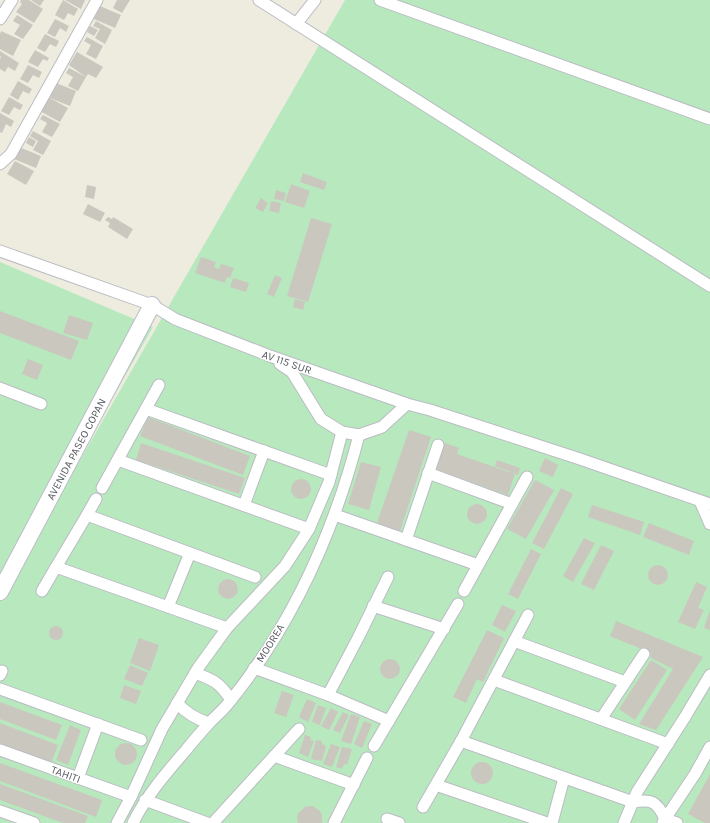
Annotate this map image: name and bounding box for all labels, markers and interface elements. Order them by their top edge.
street label: AV 115 SUR [260,348,314,377]
street label: AVENIDA PASEO COPAN [44,396,109,502]
street label: MOOREA [254,621,288,665]
street label: TAHITI [49,763,82,786]

